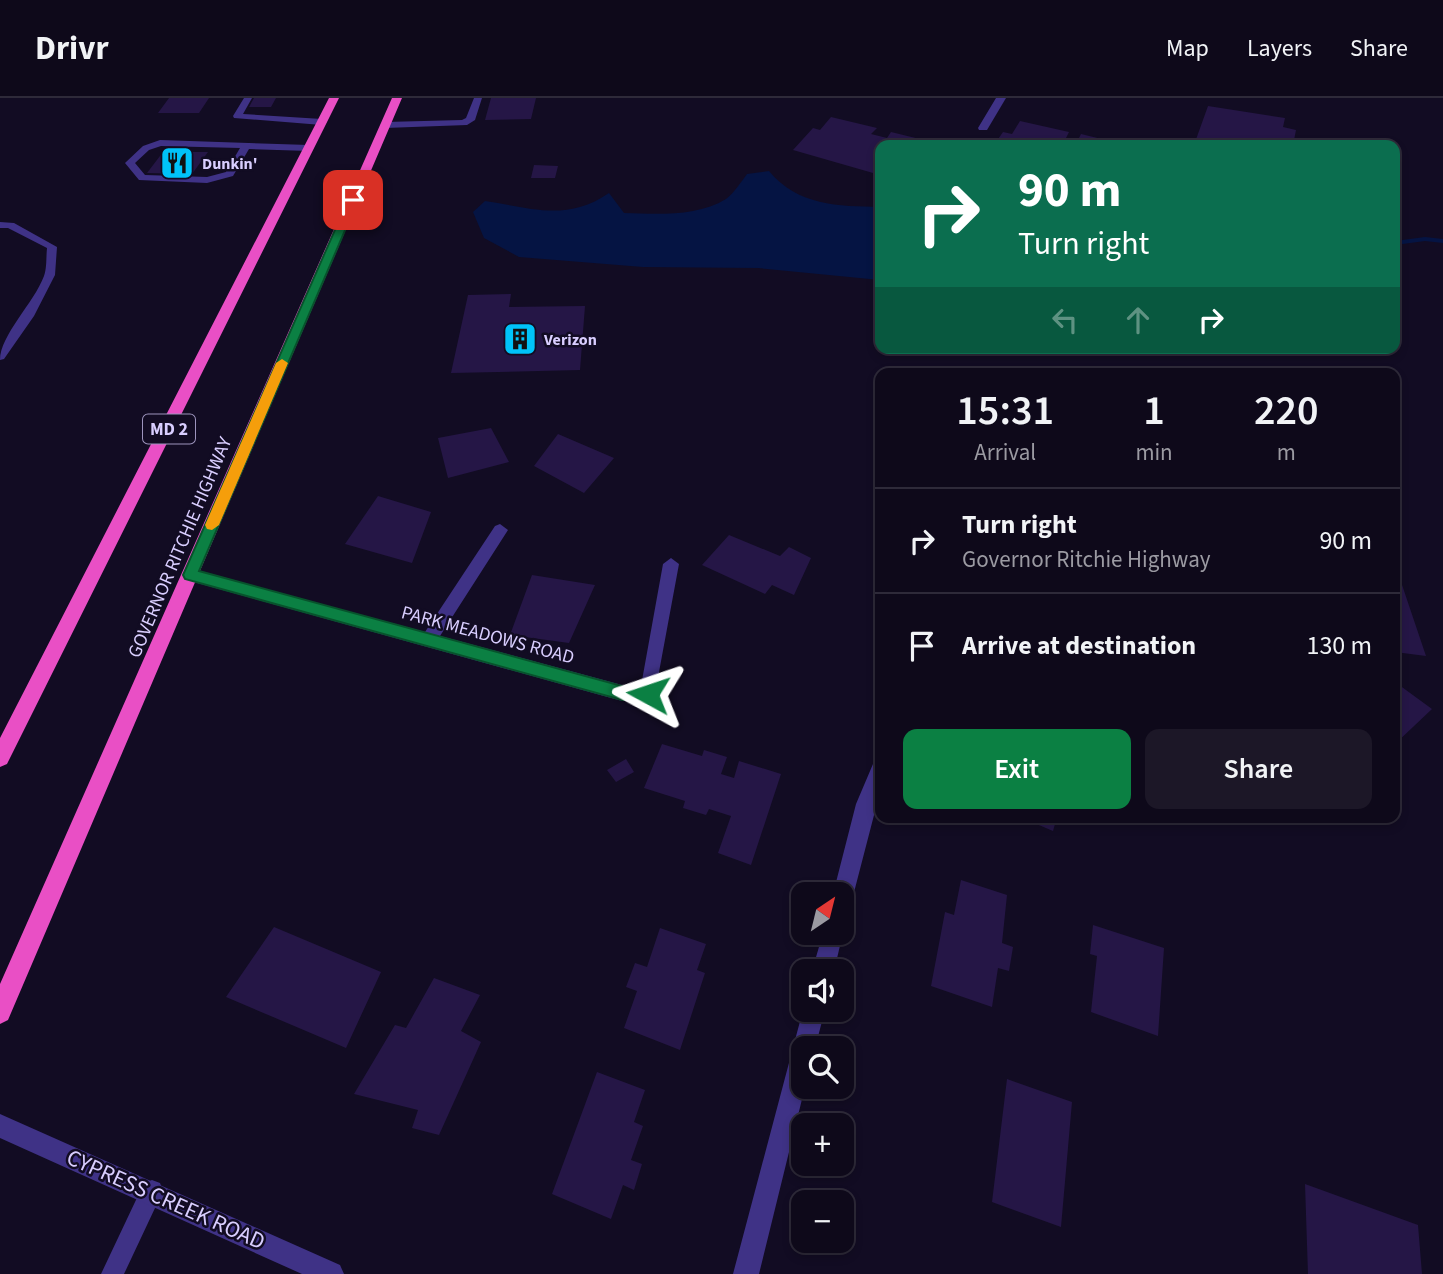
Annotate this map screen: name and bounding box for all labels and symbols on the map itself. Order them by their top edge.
restaurant icon: Dunkin' [158,144,196,182]
place label: Dunkin' [202,153,258,175]
pin [323,170,383,230]
building icon: Verizon [501,320,539,358]
place label: Verizon [543,329,597,351]
road number: MD 2 [143,414,195,444]
street label: GOVERNOR RITCHIE HIGHWAY [122,432,240,662]
street label: PARK MEADOWS ROAD [398,599,577,672]
position arrow [611,657,685,731]
north arrow [791,882,854,945]
street label: CYPRESS CREEK ROAD [61,1141,270,1258]

